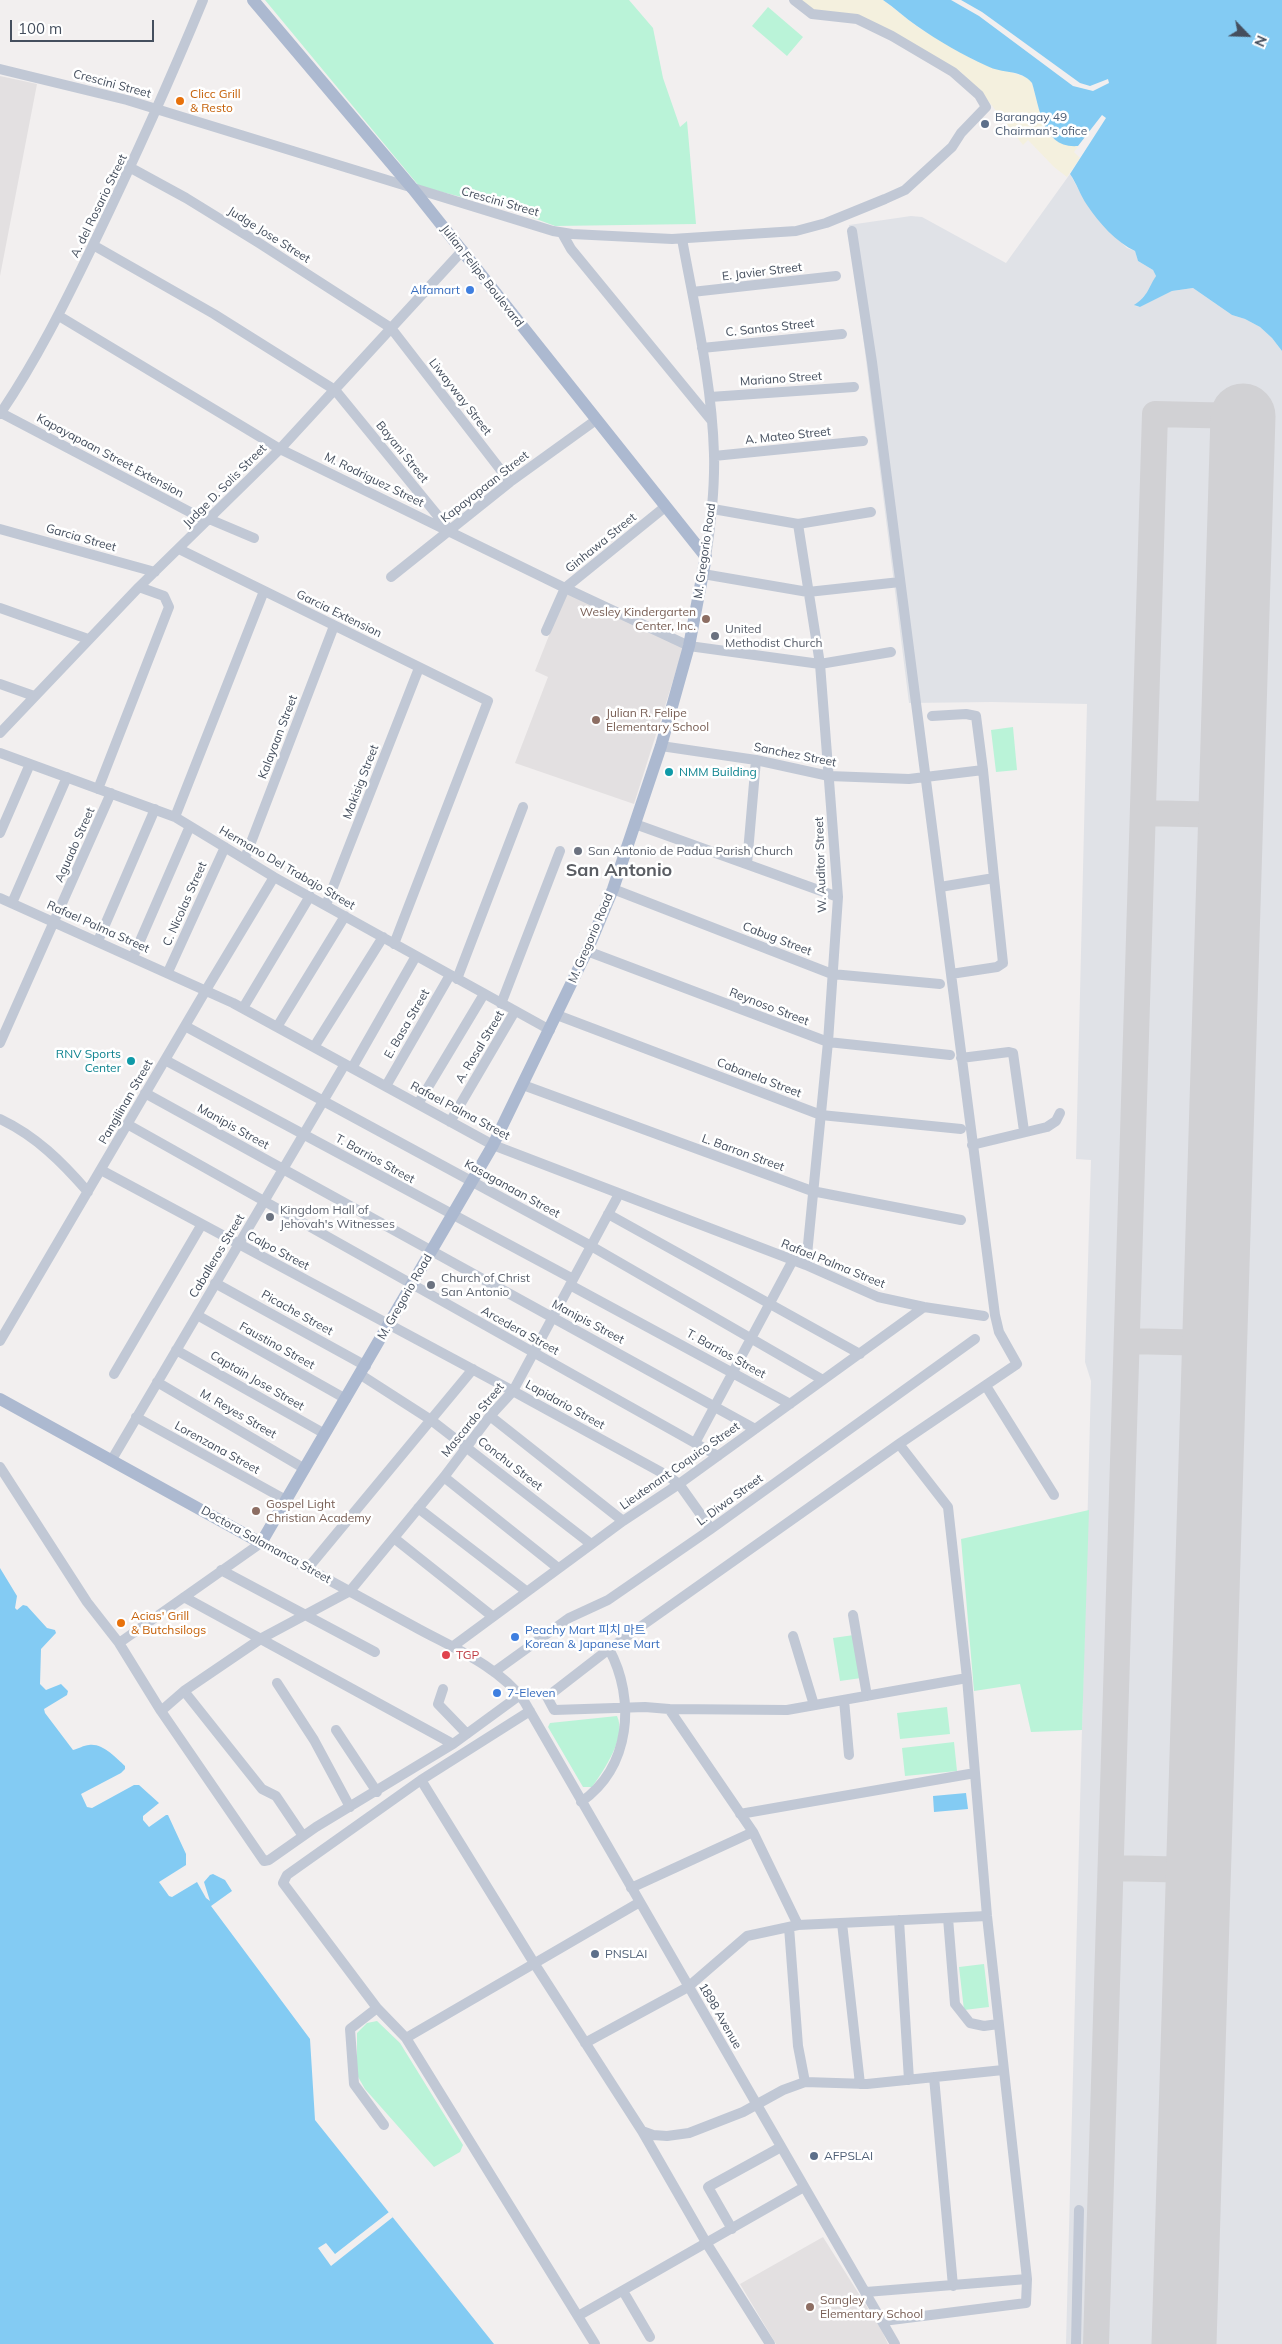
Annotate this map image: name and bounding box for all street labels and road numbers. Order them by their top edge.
street label: Crescini Street [72,67,152,101]
street label: A. del Rosario Street [68,152,130,260]
street label: Crescini Street [460,184,540,220]
street label: Judge Jose Street [225,204,313,266]
street label: Julian Felipe Boulevard [438,222,526,330]
street label: E. Javier Street [721,260,803,284]
street label: C. Santos Street [725,316,815,340]
street label: Liwayway Street [426,356,494,438]
street label: Mariano Street [740,369,822,389]
street label: Kapayapaan Street Extension [34,411,186,501]
street label: Bayani Street [373,418,431,486]
street label: A. Mateo Street [744,424,832,448]
street label: Judge D. Solis Street [180,441,270,531]
street label: Kapayapaan Street [438,448,532,526]
street label: M. Rodriguez Street [322,450,426,510]
street label: M. Gregorio Road [691,502,719,600]
street label: Ginhawa Street [563,510,639,576]
street label: Garcia Street [44,521,118,555]
street label: Garcia Extension [294,587,384,641]
street label: Kalayaan Street [255,693,301,781]
street label: Sanchez Street [753,740,837,770]
street label: Makisig Street [340,743,382,821]
street label: Aguado Street [52,805,98,885]
street label: W. Auditor Street [812,817,830,913]
street label: Hermano Del Trabajo Street [216,823,358,913]
street label: C. Nicolas Street [160,859,210,949]
street label: M. Gregorio Road [566,891,616,985]
street label: Rafael Palma Street [44,898,152,956]
street label: Cabug Street [740,919,814,959]
street label: Reynoso Street [727,985,811,1029]
street label: E. Basa Street [381,987,433,1061]
street label: A. Rosal Street [453,1008,507,1086]
street label: Cabanela Street [715,1055,803,1101]
street label: Pangilinan Street [96,1057,156,1147]
street label: Rafael Palma Street [408,1079,512,1143]
street label: Manipis Street [195,1101,271,1153]
street label: T. Barrios Street [333,1131,417,1187]
street label: L. Barron Street [700,1131,786,1175]
street label: Kasaganaan Street [462,1157,562,1221]
street label: Caballeros Street [186,1211,248,1301]
street label: Calpo Street [244,1229,312,1273]
street label: Rafael Palma Street [779,1237,887,1291]
street label: M. Gregorio Road [375,1252,435,1342]
street label: Picache Street [259,1287,335,1339]
street label: Manipis Street [549,1297,627,1347]
street label: Arcedera Street [478,1304,562,1358]
street label: Faustino Street [237,1319,317,1373]
street label: T. Barrios Street [684,1326,768,1382]
street label: Captain Jose Street [207,1348,307,1414]
street label: Lapidario Street [523,1377,607,1433]
street label: Mascardo Street [439,1380,507,1460]
street label: M. Reyes Street [197,1386,279,1442]
street label: Lorenzana Street [172,1419,262,1477]
street label: Lieutenant Coquico Street [617,1419,743,1513]
street label: Conchu Street [475,1434,545,1494]
street label: L. Diwa Street [694,1471,766,1529]
street label: Doctora Salamanca Street [199,1503,333,1587]
street label: 1898 Avenue [695,1980,745,2052]

